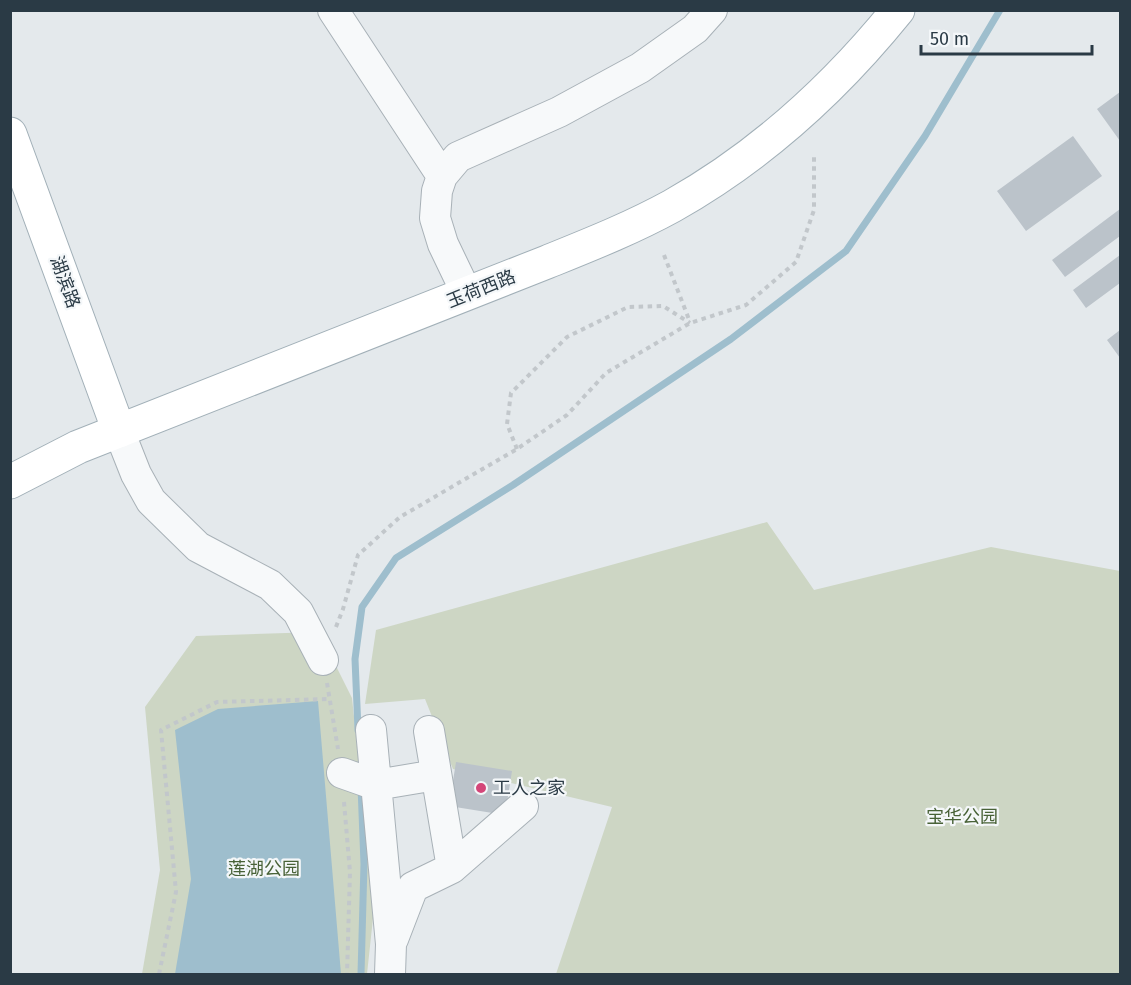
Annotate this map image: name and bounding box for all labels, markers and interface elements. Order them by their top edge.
scale bar [921,18,1092,56]
text: 50 m [930,28,969,50]
street label: 湖滨路 [45,253,85,311]
street label: 玉荷西路 [444,265,518,313]
place label: 工人之家 [493,777,565,799]
marker: 工人之家 [474,781,488,795]
park label: 宝华公园 [926,806,998,828]
park label: 莲湖公园 [228,858,300,880]

